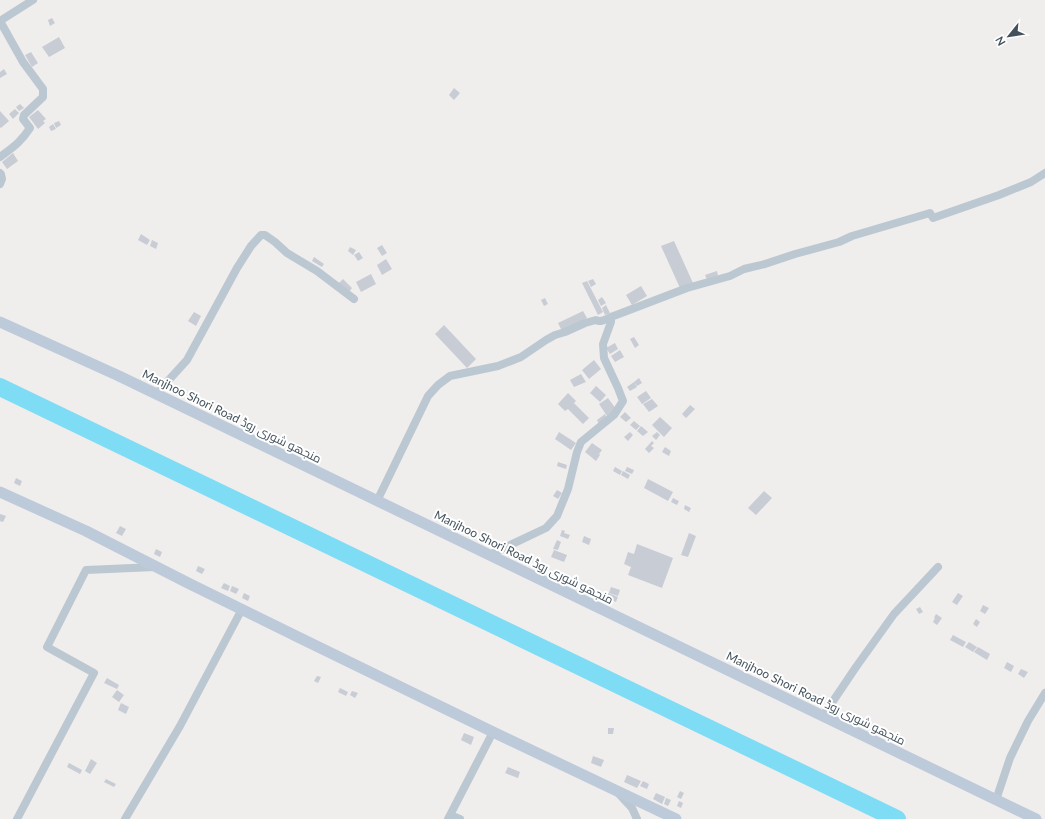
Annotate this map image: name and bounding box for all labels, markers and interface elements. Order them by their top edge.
north arrow [989,16,1029,56]
text: N [992,34,1008,48]
street label: Manjhoo Shori Road منجھو شوری روڈ [140,366,324,466]
street label: Manjhoo Shori Road منجھو شوری روڈ [432,507,616,607]
street label: Manjhoo Shori Road منجھو شوری روڈ [724,648,908,748]

